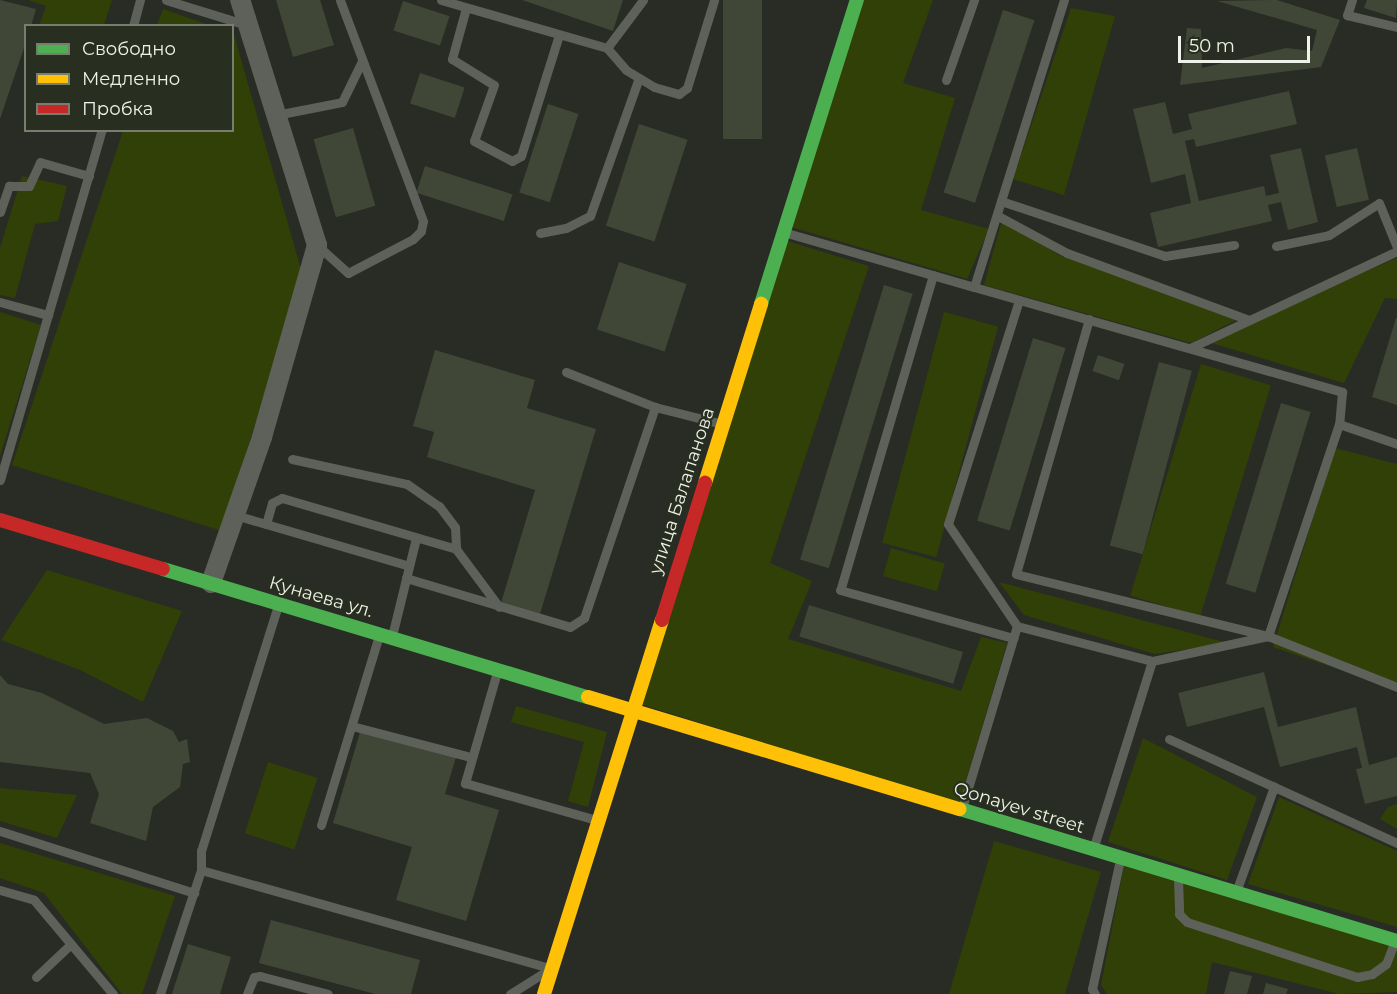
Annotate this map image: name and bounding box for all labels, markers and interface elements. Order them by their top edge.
legend [24,24,234,132]
scale bar [1181,24,1313,62]
text: 50 m [1189,35,1235,57]
text: Свободно [82,38,176,60]
text: Медленно [82,68,180,90]
text: Пробка [82,98,153,120]
street label: улица Балапанова [645,405,719,577]
street label: Кунаева ул. [267,572,375,622]
street label: Qonayev street [951,778,1087,838]

